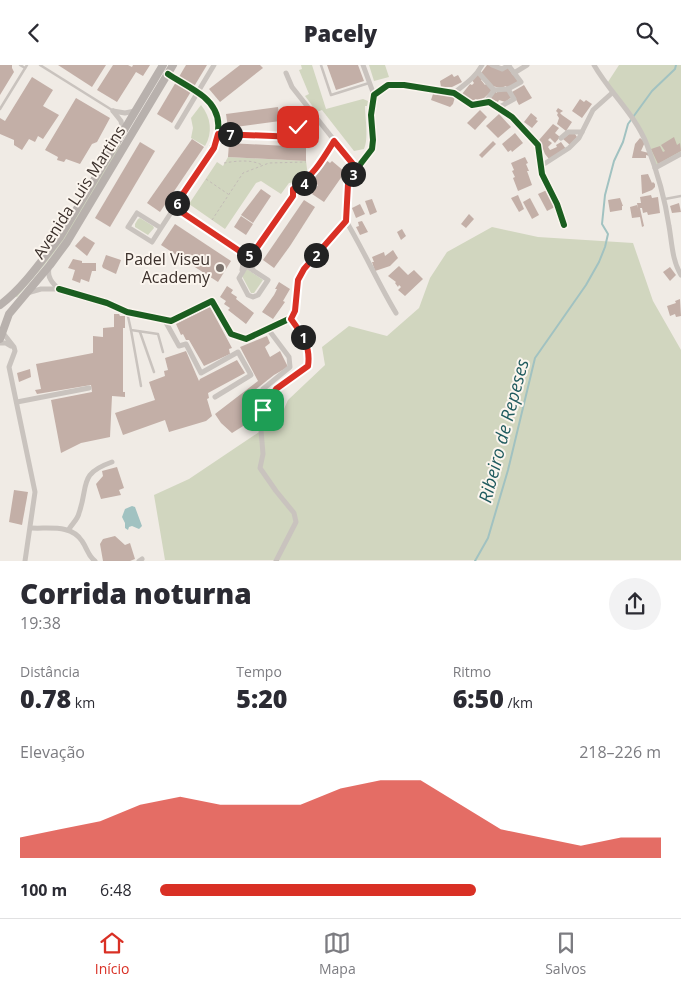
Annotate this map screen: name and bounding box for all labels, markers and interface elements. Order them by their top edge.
text: Pacely [304,18,377,48]
icon: back [20,19,48,47]
icon: search [633,19,661,47]
pin [277,106,319,148]
icon: check [284,113,312,141]
street label: Avenida Luis Martins [28,121,130,263]
pin: 7 [218,121,242,147]
text: 7 [226,125,235,144]
pin: 3 [340,161,366,187]
text: 3 [349,165,358,184]
pin: 4 [292,171,316,195]
text: 4 [300,174,309,193]
pin: 6 [164,191,190,215]
text: 6 [173,194,182,213]
pin: 5 [236,243,262,267]
pin: 2 [304,243,328,267]
text: 5 [245,246,254,265]
text: 2 [312,246,321,265]
place label: Padel Viseu Academy [125,248,211,288]
marker: Padel Viseu Academy [214,262,226,274]
pin: 1 [290,325,316,349]
text: 1 [299,328,308,347]
water label: Ribeiro de Repeses [472,356,534,505]
pin [242,389,284,431]
icon: arrive [249,396,277,424]
text: Corrida noturna [20,574,252,612]
button: share [609,578,661,630]
text: 19:38 [20,612,61,634]
text: Distância [20,662,80,681]
text: Tempo [236,662,282,681]
text: Ritmo [453,662,491,681]
text: 0.78 [20,681,71,715]
text: 5:20 [236,681,288,715]
text: 6:50 [453,681,504,715]
text: km [71,693,95,712]
text: /km [504,693,533,712]
text: Elevação [20,741,85,763]
text: 218–226 m [579,741,661,763]
text: 100 m [20,879,67,901]
text: 6:48 [100,879,132,901]
tab: Início [95,929,129,978]
tab: Mapa [319,929,356,978]
tab: Salvos [545,929,586,978]

